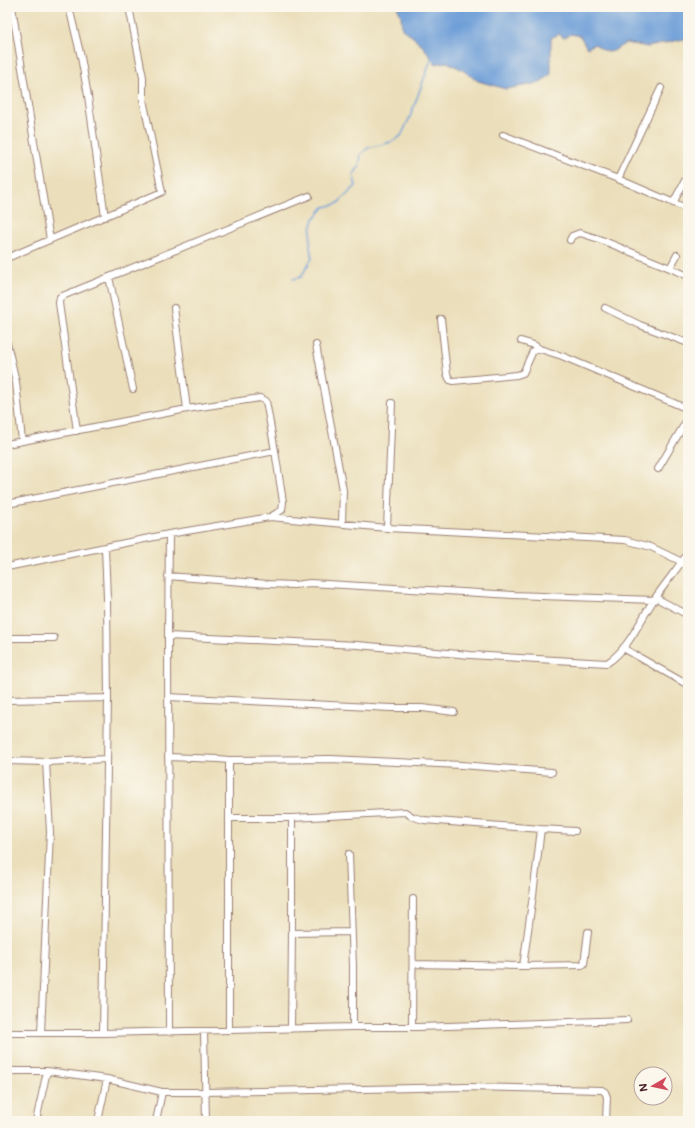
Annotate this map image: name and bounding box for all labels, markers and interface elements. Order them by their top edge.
north arrow [633,1066,673,1106]
text: N [635,1082,651,1093]

